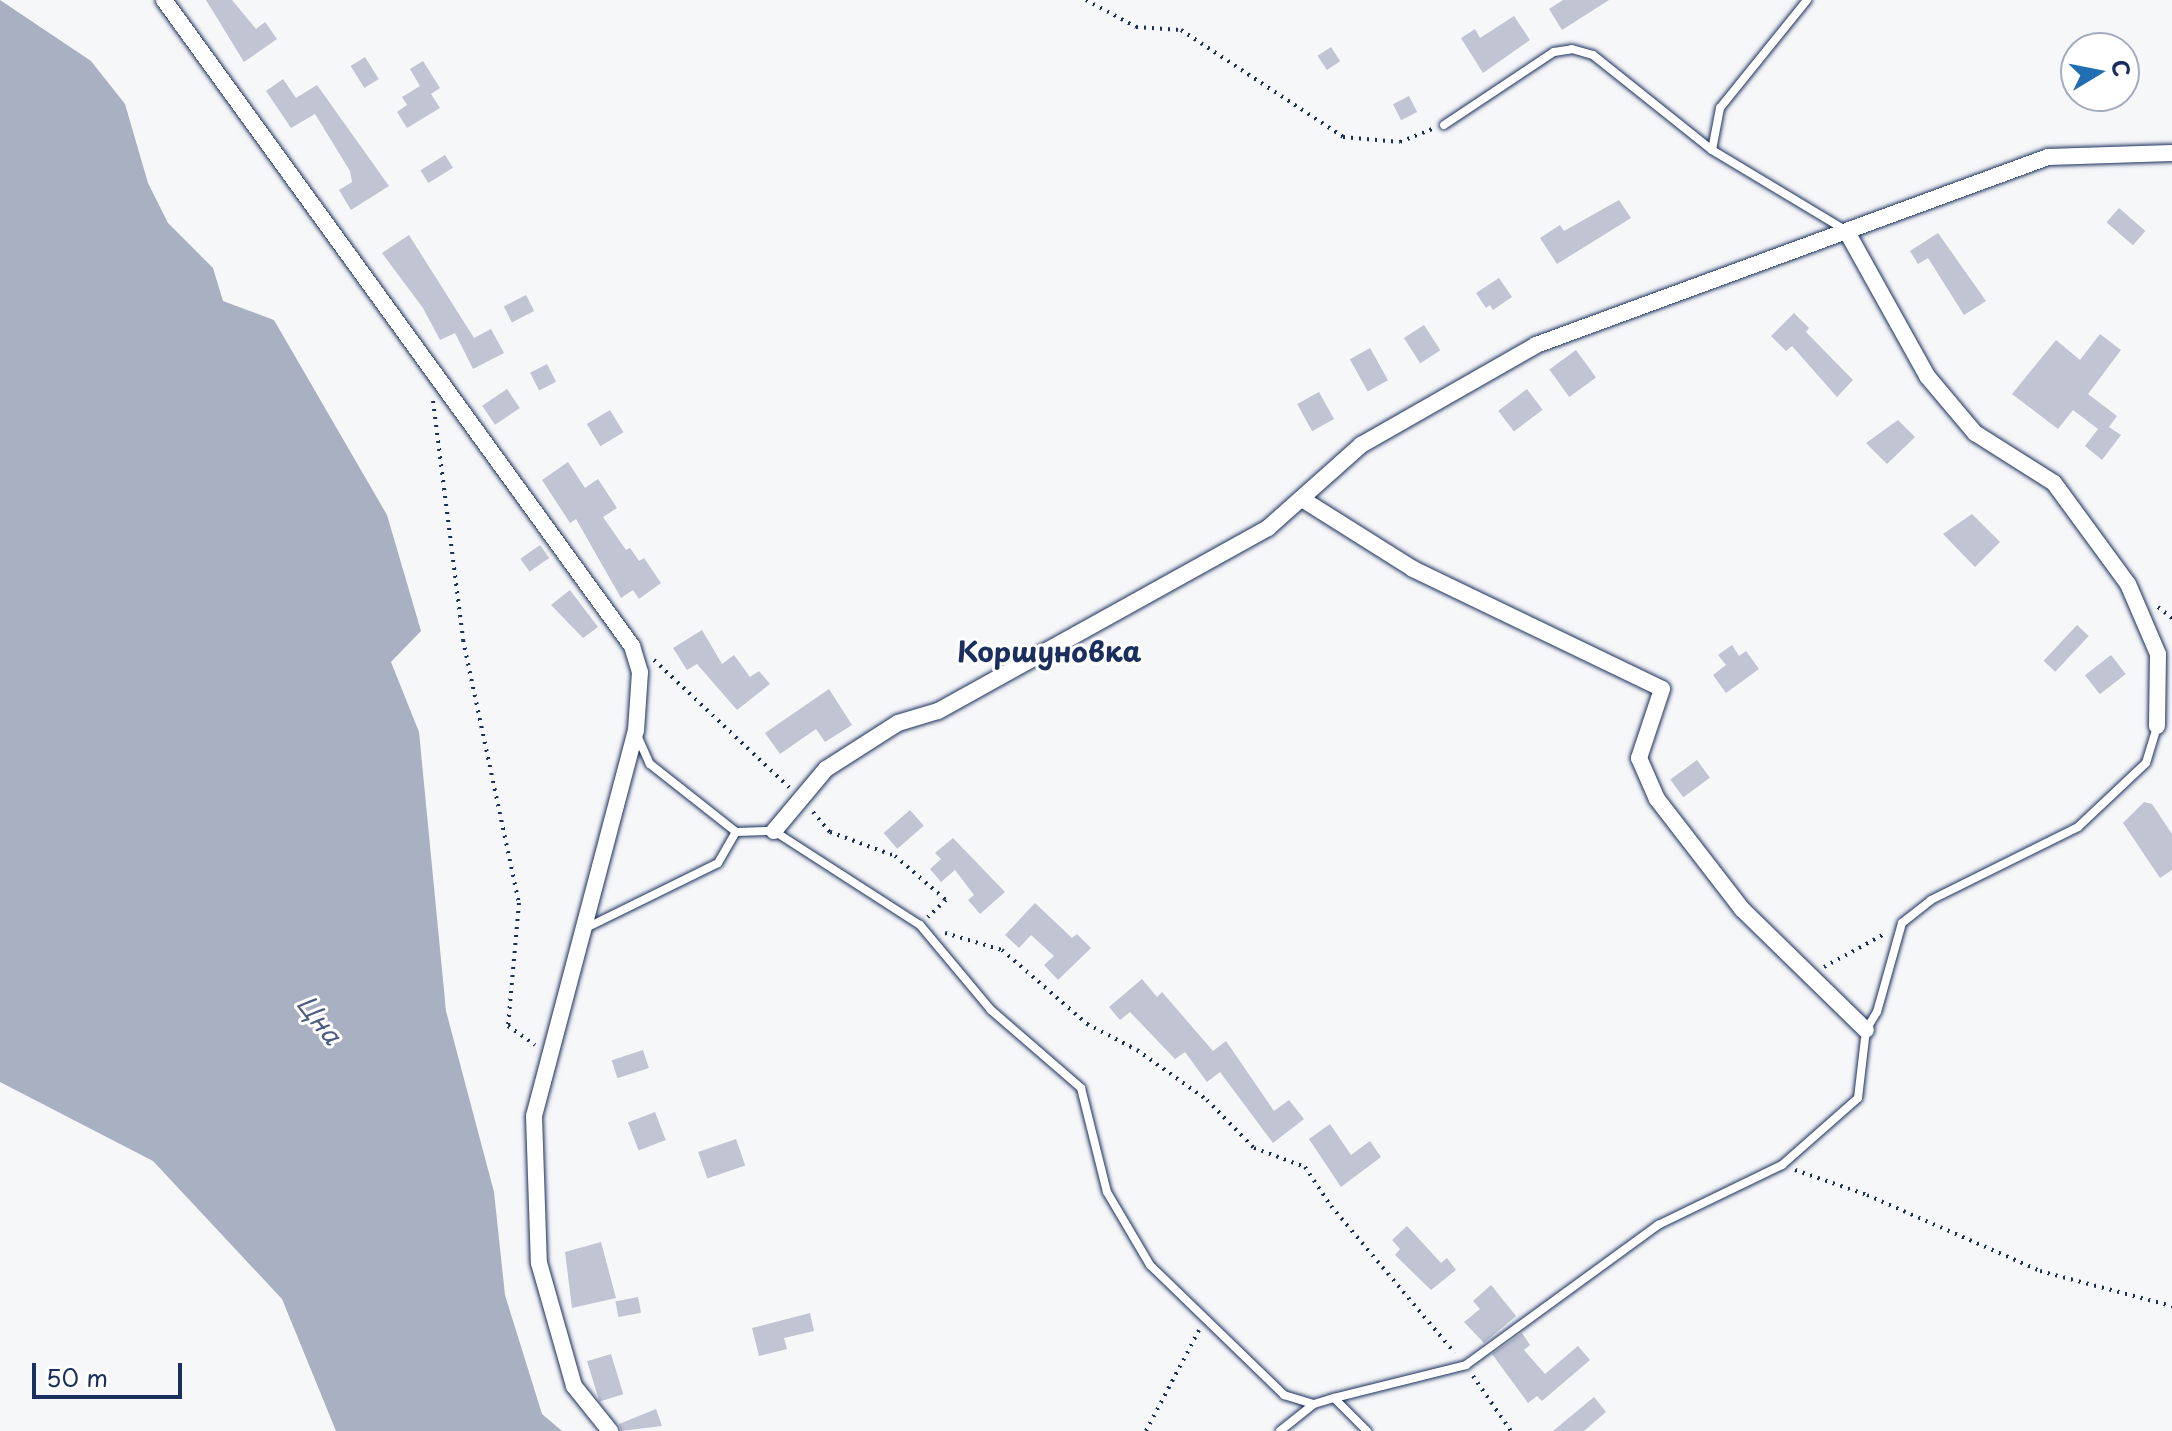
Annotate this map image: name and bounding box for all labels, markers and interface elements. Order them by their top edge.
north arrow [2060,32,2140,112]
text: С [2104,57,2140,79]
district label: Коршуновка [957,634,1141,668]
water label: Цна [291,988,349,1050]
scale bar [36,1347,186,1397]
text: 50 m [46,1359,108,1395]

